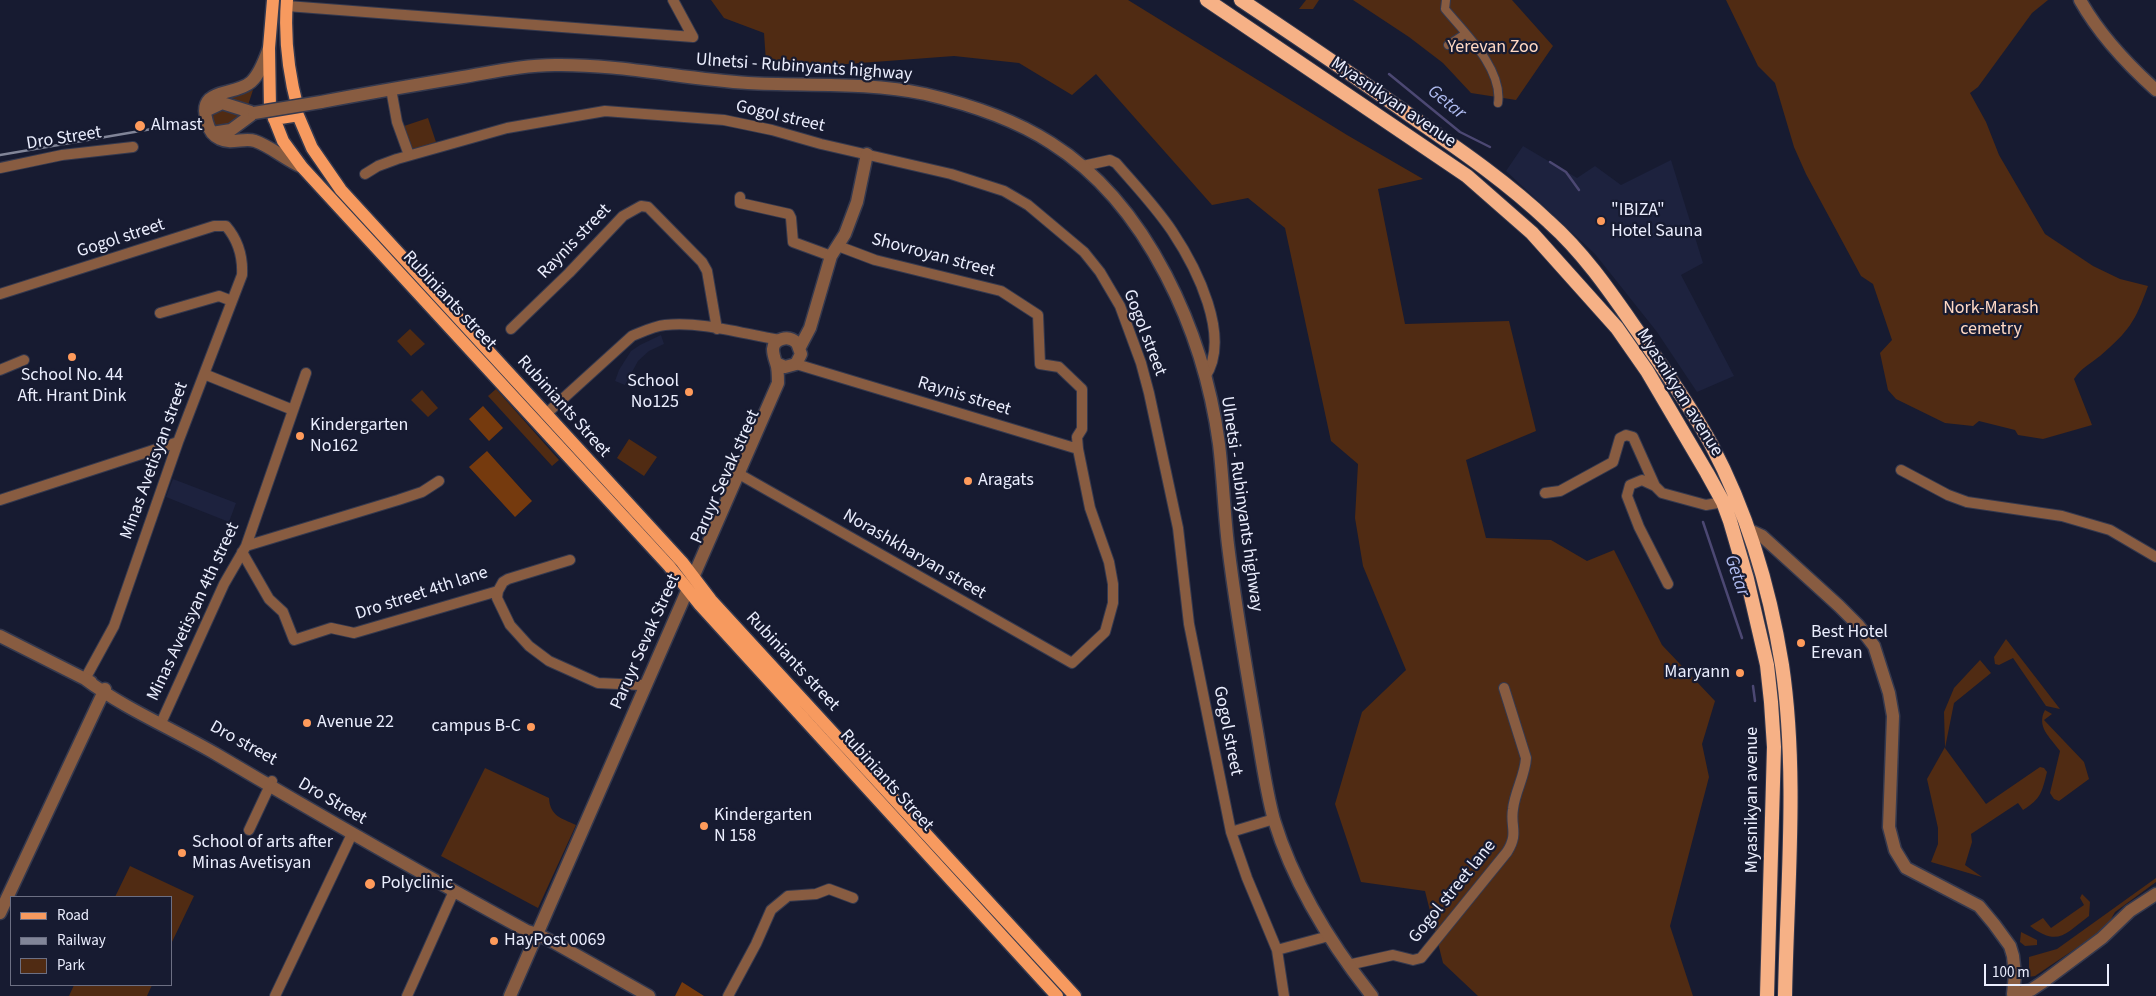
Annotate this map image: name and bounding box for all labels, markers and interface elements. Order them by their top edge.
park label: Yerevan Zoo [1447,37,1539,59]
street label: Ulnetsi - Rubinyants highway [695,50,913,86]
street label: Myasnikyan avenue [1326,53,1460,153]
water label: Getar [1422,81,1470,125]
street label: Gogol street [733,96,827,138]
place label: Almast [151,115,203,137]
marker: Almast [133,119,147,133]
street label: Dro Street [25,122,103,156]
street label: Raynis street [534,200,616,284]
place label: "IBIZA" Hotel Sauna [1611,200,1703,242]
street label: Gogol street [75,215,167,263]
marker: "IBIZA" Hotel Sauna [1595,215,1607,227]
street label: Shovroyan street [869,229,997,283]
street label: Rubiniants street [398,247,500,355]
street label: Gogol street [1118,287,1170,379]
park label: Nork-Marash cemetry [1943,298,2039,340]
street label: Myasnikyan avenue [1631,325,1727,461]
marker: School No. 44 Aft. Hrant Dink [66,351,78,363]
street label: Rubiniants Street [512,352,614,462]
place label: School No. 44 Aft. Hrant Dink [18,365,126,408]
place label: School No125 [627,371,679,414]
street label: Raynis street [915,373,1013,421]
street label: Minas Avetisyan street [116,379,194,543]
marker: School No125 [683,386,695,398]
street label: Ulnetsi - Rubinyants highway [1215,395,1267,613]
street label: Paruyr Sevak street [687,407,765,547]
place label: Kindergarten No162 [310,415,408,458]
marker: Kindergarten No162 [294,430,306,442]
place label: Aragats [978,470,1034,492]
marker: Aragats [962,475,974,487]
street label: Norashkharyan street [839,505,989,605]
street label: Minas Avetisyan 4th street [143,519,245,705]
water label: Getar [1718,552,1754,600]
street label: Dro street 4th lane [353,562,491,626]
street label: Paruyr Sevak Street [606,571,686,713]
street label: Rubiniants street [741,608,843,716]
place label: Best Hotel Erevan [1811,622,1888,664]
marker: Best Hotel Erevan [1795,637,1807,649]
place label: Maryann [1664,662,1730,684]
marker: Maryann [1734,667,1746,679]
street label: Gogol street [1208,684,1246,778]
place label: Avenue 22 [317,712,394,734]
place label: campus B-C [432,716,521,738]
street label: Dro street [206,717,280,771]
marker: Avenue 22 [301,717,313,729]
marker: campus B-C [525,721,537,733]
street label: Rubiniants Street [835,726,937,836]
street label: Myasnikyan avenue [1742,727,1764,873]
street label: Dro Street [294,774,370,830]
place label: Kindergarten N 158 [714,805,812,848]
marker: Kindergarten N 158 [698,820,710,832]
place label: School of arts after Minas Avetisyan [192,832,333,874]
street label: Gogol street lane [1405,836,1501,948]
marker: School of arts after Minas Avetisyan [176,847,188,859]
place label: Polyclinic [381,873,453,895]
marker: Polyclinic [363,877,377,891]
legend [10,896,172,986]
text: Road [57,905,89,926]
text: Railway [57,930,106,951]
place label: HayPost 0069 [504,930,605,952]
marker: HayPost 0069 [488,935,500,947]
scale bar [1986,954,2111,986]
text: Park [57,955,85,976]
text: 100 m [1992,962,2030,983]

